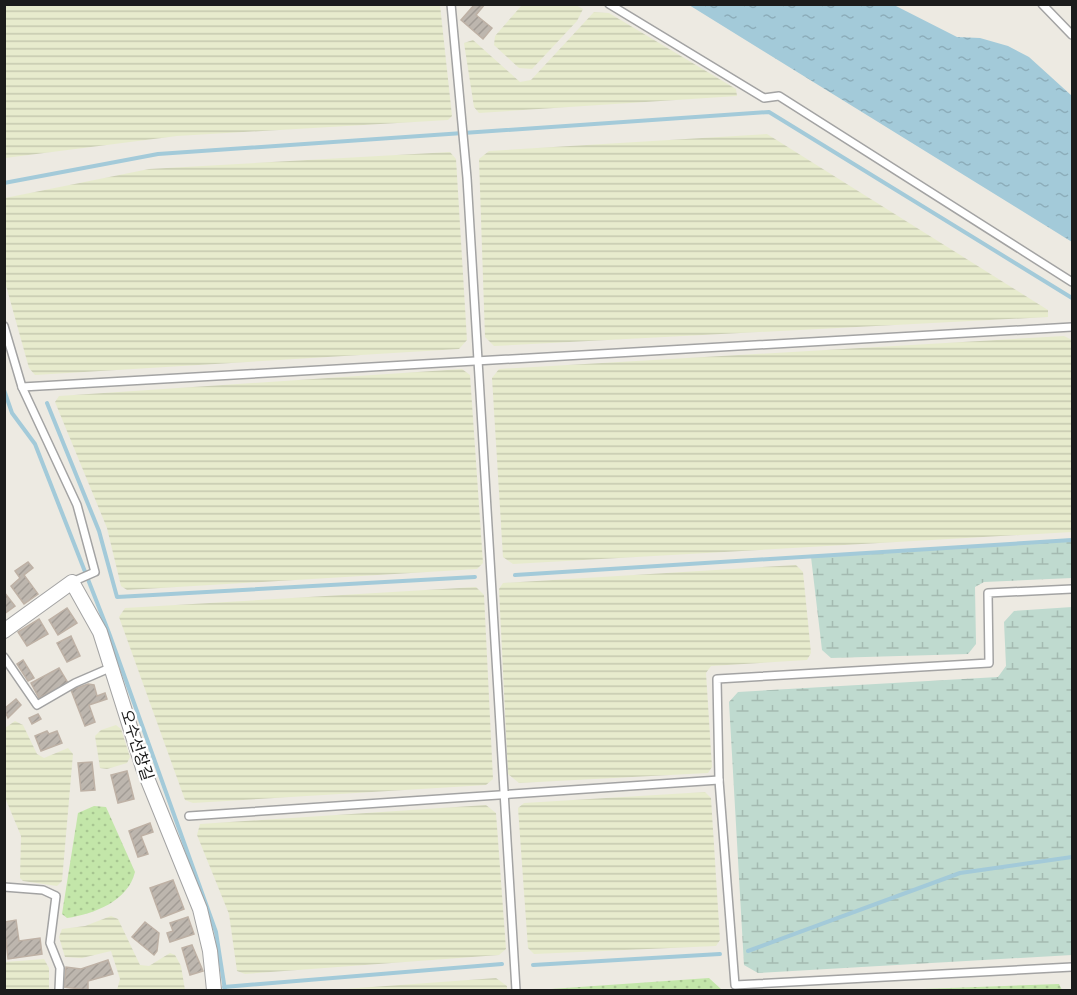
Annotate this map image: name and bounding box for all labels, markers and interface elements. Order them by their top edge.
street label: 오수선창길 [115,706,159,784]

